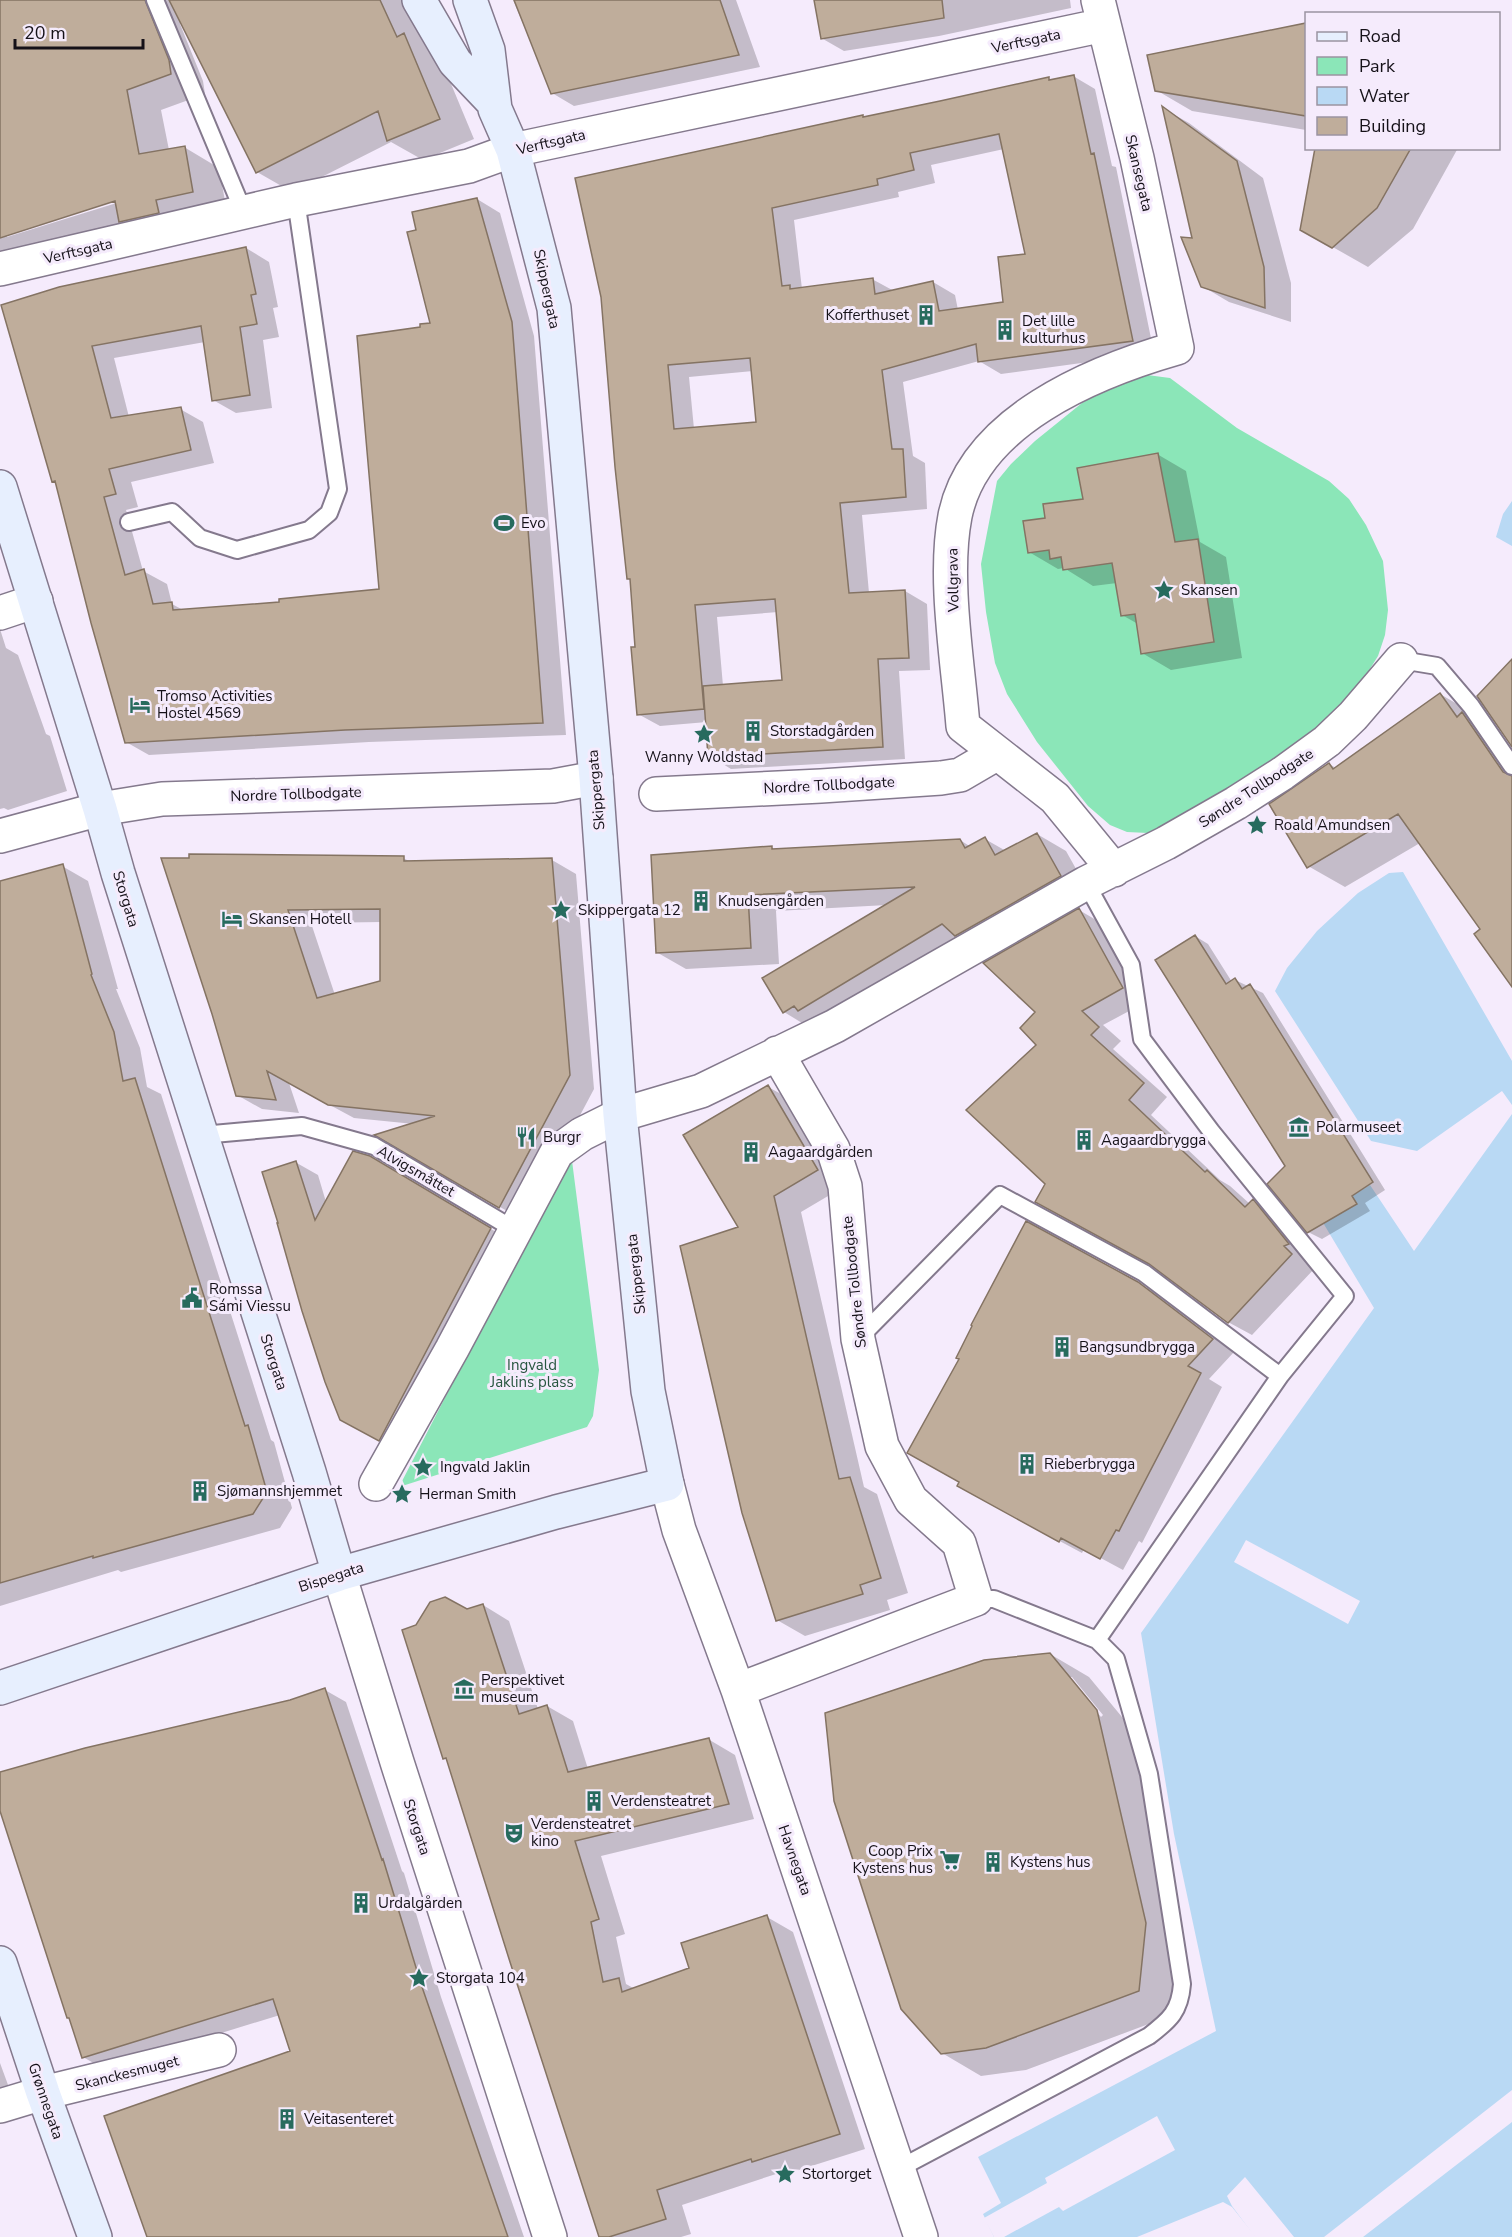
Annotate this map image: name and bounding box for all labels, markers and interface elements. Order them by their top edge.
scale bar [15,12,142,50]
legend [1305,12,1500,150]
text: 20 m [24,21,66,45]
street label: Verftsgata [989,24,1062,58]
text: Road [1359,24,1401,48]
text: Park [1359,54,1396,78]
text: Water [1359,84,1410,108]
text: Building [1359,114,1426,138]
street label: Verftsgata [514,124,587,160]
street label: Skansegata [1120,133,1158,213]
street label: Verftsgata [41,233,114,269]
street label: Skippergata [529,247,565,331]
building icon: Kofferthuset [914,303,938,327]
place label: Kofferthuset [826,305,910,325]
place label: Det lille kulturhus [1022,311,1085,348]
building icon: Det lille kulturhus [993,318,1017,342]
sports icon: Evo [492,511,516,535]
place label: Evo [521,513,546,533]
street label: Vollgrava [942,548,964,613]
place icon: Skansen [1152,578,1176,602]
place label: Skansen [1181,580,1238,600]
place label: Tromso Activities Hostel 4569 [157,686,272,723]
hotel icon: Tromso Activities Hostel 4569 [128,693,152,717]
building icon: Storstadgården [741,719,765,743]
place label: Storstadgården [770,721,874,741]
place icon: Wanny Woldstad [692,722,716,746]
street label: Søndre Tollbodgate [1195,743,1317,833]
place label: Wanny Woldstad [645,747,763,767]
street label: Skippergata [583,749,609,831]
street label: Nordre Tollbodgate [763,772,895,798]
street label: Nordre Tollbodgate [230,782,362,806]
place icon: Roald Amundsen [1245,813,1269,837]
place label: Roald Amundsen [1274,815,1390,835]
street label: Storgata [108,868,144,930]
building icon: Knudsengården [689,889,713,913]
place label: Knudsengården [718,891,824,911]
place icon: Skippergata 12 [549,898,573,922]
place label: Skippergata 12 [578,900,681,920]
hotel icon: Skansen Hotell [220,907,244,931]
place label: Skansen Hotell [249,909,352,929]
museum icon: Polarmuseet [1287,1115,1311,1139]
place label: Polarmuseet [1316,1117,1402,1137]
restaurant icon: Burgr [514,1125,538,1149]
place label: Burgr [543,1127,582,1147]
building icon: Aagaardbrygga [1072,1128,1096,1152]
place label: Aagaardbrygga [1101,1130,1206,1150]
building icon: Aagaardgården [739,1140,763,1164]
street label: Alvigsmåttet [373,1141,459,1202]
place label: Aagaardgården [768,1142,873,1162]
street label: Søndre Tollbodgate [837,1215,871,1349]
street label: Skippergata [622,1233,650,1315]
place label: Romssa Sámi Viessu [209,1279,291,1316]
public building icon: Romssa Sámi Viessu [180,1286,204,1310]
street label: Storgata [256,1331,292,1393]
building icon: Bangsundbrygga [1050,1335,1074,1359]
place label: Bangsundbrygga [1079,1337,1195,1357]
park label: Ingvald Jaklins plass [489,1355,574,1392]
building icon: Rieberbrygga [1015,1452,1039,1476]
place label: Rieberbrygga [1044,1454,1135,1474]
place icon: Ingvald Jaklin [411,1455,435,1479]
place label: Ingvald Jaklin [440,1457,530,1477]
building icon: Sjømannshjemmet [188,1479,212,1503]
place label: Sjømannshjemmet [217,1481,343,1501]
place icon: Herman Smith [390,1482,414,1506]
place label: Herman Smith [419,1484,516,1504]
street label: Bispegata [296,1557,366,1597]
place label: Perspektivet museum [481,1670,565,1707]
museum icon: Perspektivet museum [452,1677,476,1701]
building icon: Verdensteatret [582,1789,606,1813]
place label: Verdensteatret [610,1791,712,1811]
street label: Storgata [399,1796,435,1858]
place label: Verdensteatret kino [530,1814,632,1851]
theatre icon: Verdensteatret kino [502,1821,526,1845]
street label: Havnegata [774,1822,816,1898]
place label: Coop Prix Kystens hus [852,1841,933,1878]
supermarket icon: Coop Prix Kystens hus [938,1848,962,1872]
building icon: Kystens hus [981,1850,1005,1874]
place label: Kystens hus [1010,1852,1091,1872]
building icon: Urdalgården [349,1891,373,1915]
place label: Urdalgården [378,1893,463,1913]
place icon: Storgata 104 [407,1966,431,1990]
place label: Storgata 104 [436,1968,525,1988]
street label: Skanckesmuget [73,2050,181,2096]
street label: Grønnegata [24,2060,68,2142]
building icon: Veitasenteret [275,2107,299,2131]
place label: Veitasenteret [303,2109,394,2129]
place icon: Stortorget [773,2162,797,2186]
place label: Stortorget [802,2164,872,2184]

